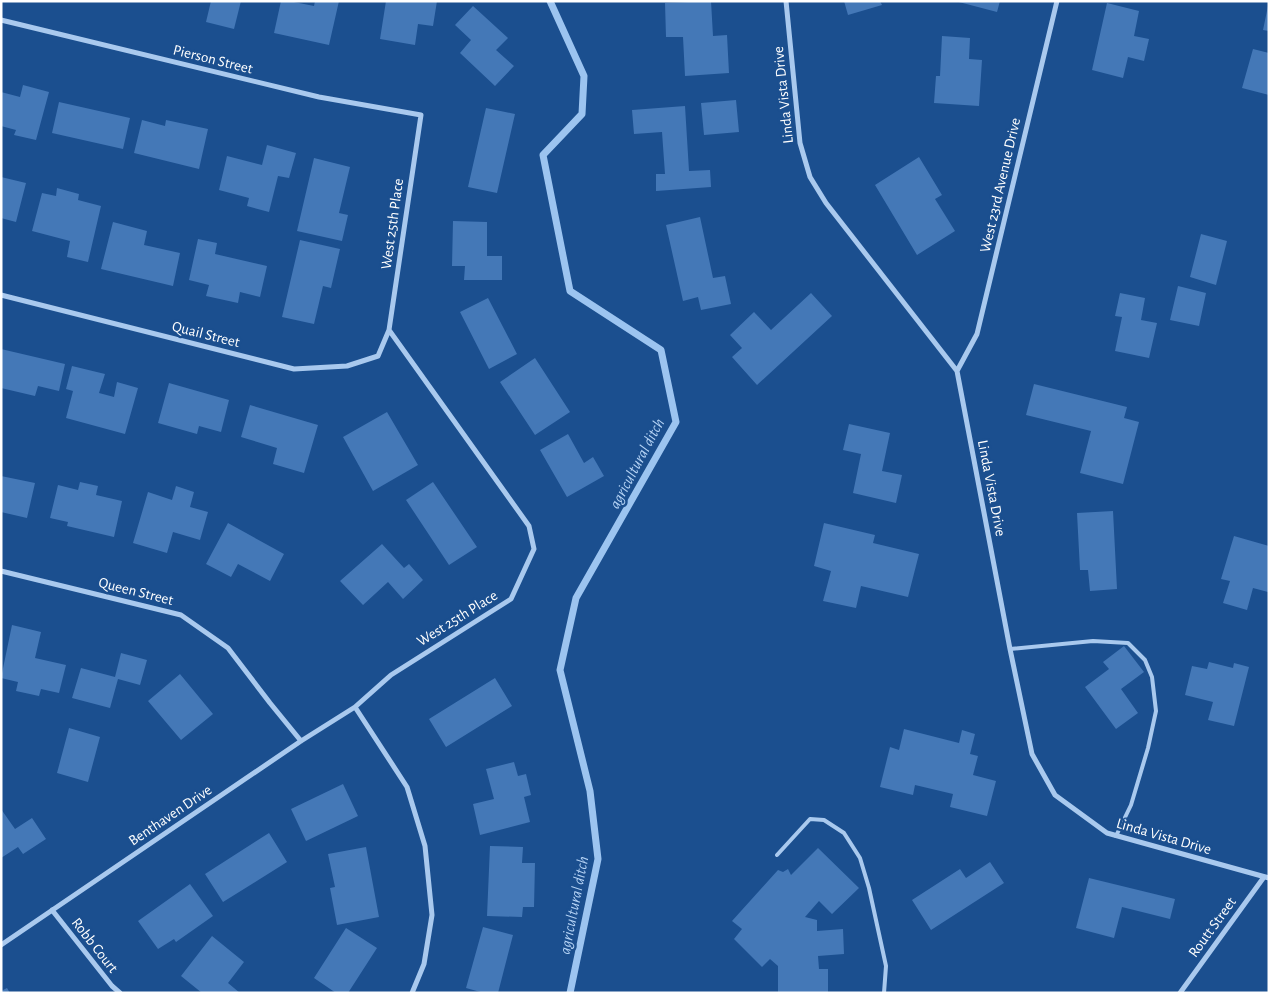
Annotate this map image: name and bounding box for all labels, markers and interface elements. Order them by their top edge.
street label: Pierson Street [172,42,254,77]
street label: Linda Vista Drive [771,45,796,144]
street label: West 23rd Avenue Drive [978,116,1023,254]
street label: West 25th Place [379,178,406,271]
street label: Quail Street [170,319,242,350]
water label: agricultural ditch [606,416,667,511]
street label: Linda Vista Drive [975,439,1008,538]
street label: Queen Street [97,575,175,608]
street label: West 25th Place [414,588,500,649]
street label: Benthaven Drive [126,782,214,849]
street label: Linda Vista Drive [1115,816,1213,857]
water label: agricultural ditch [557,855,591,956]
street label: Routt Street [1186,894,1239,960]
street label: Robb Court [69,915,121,976]

